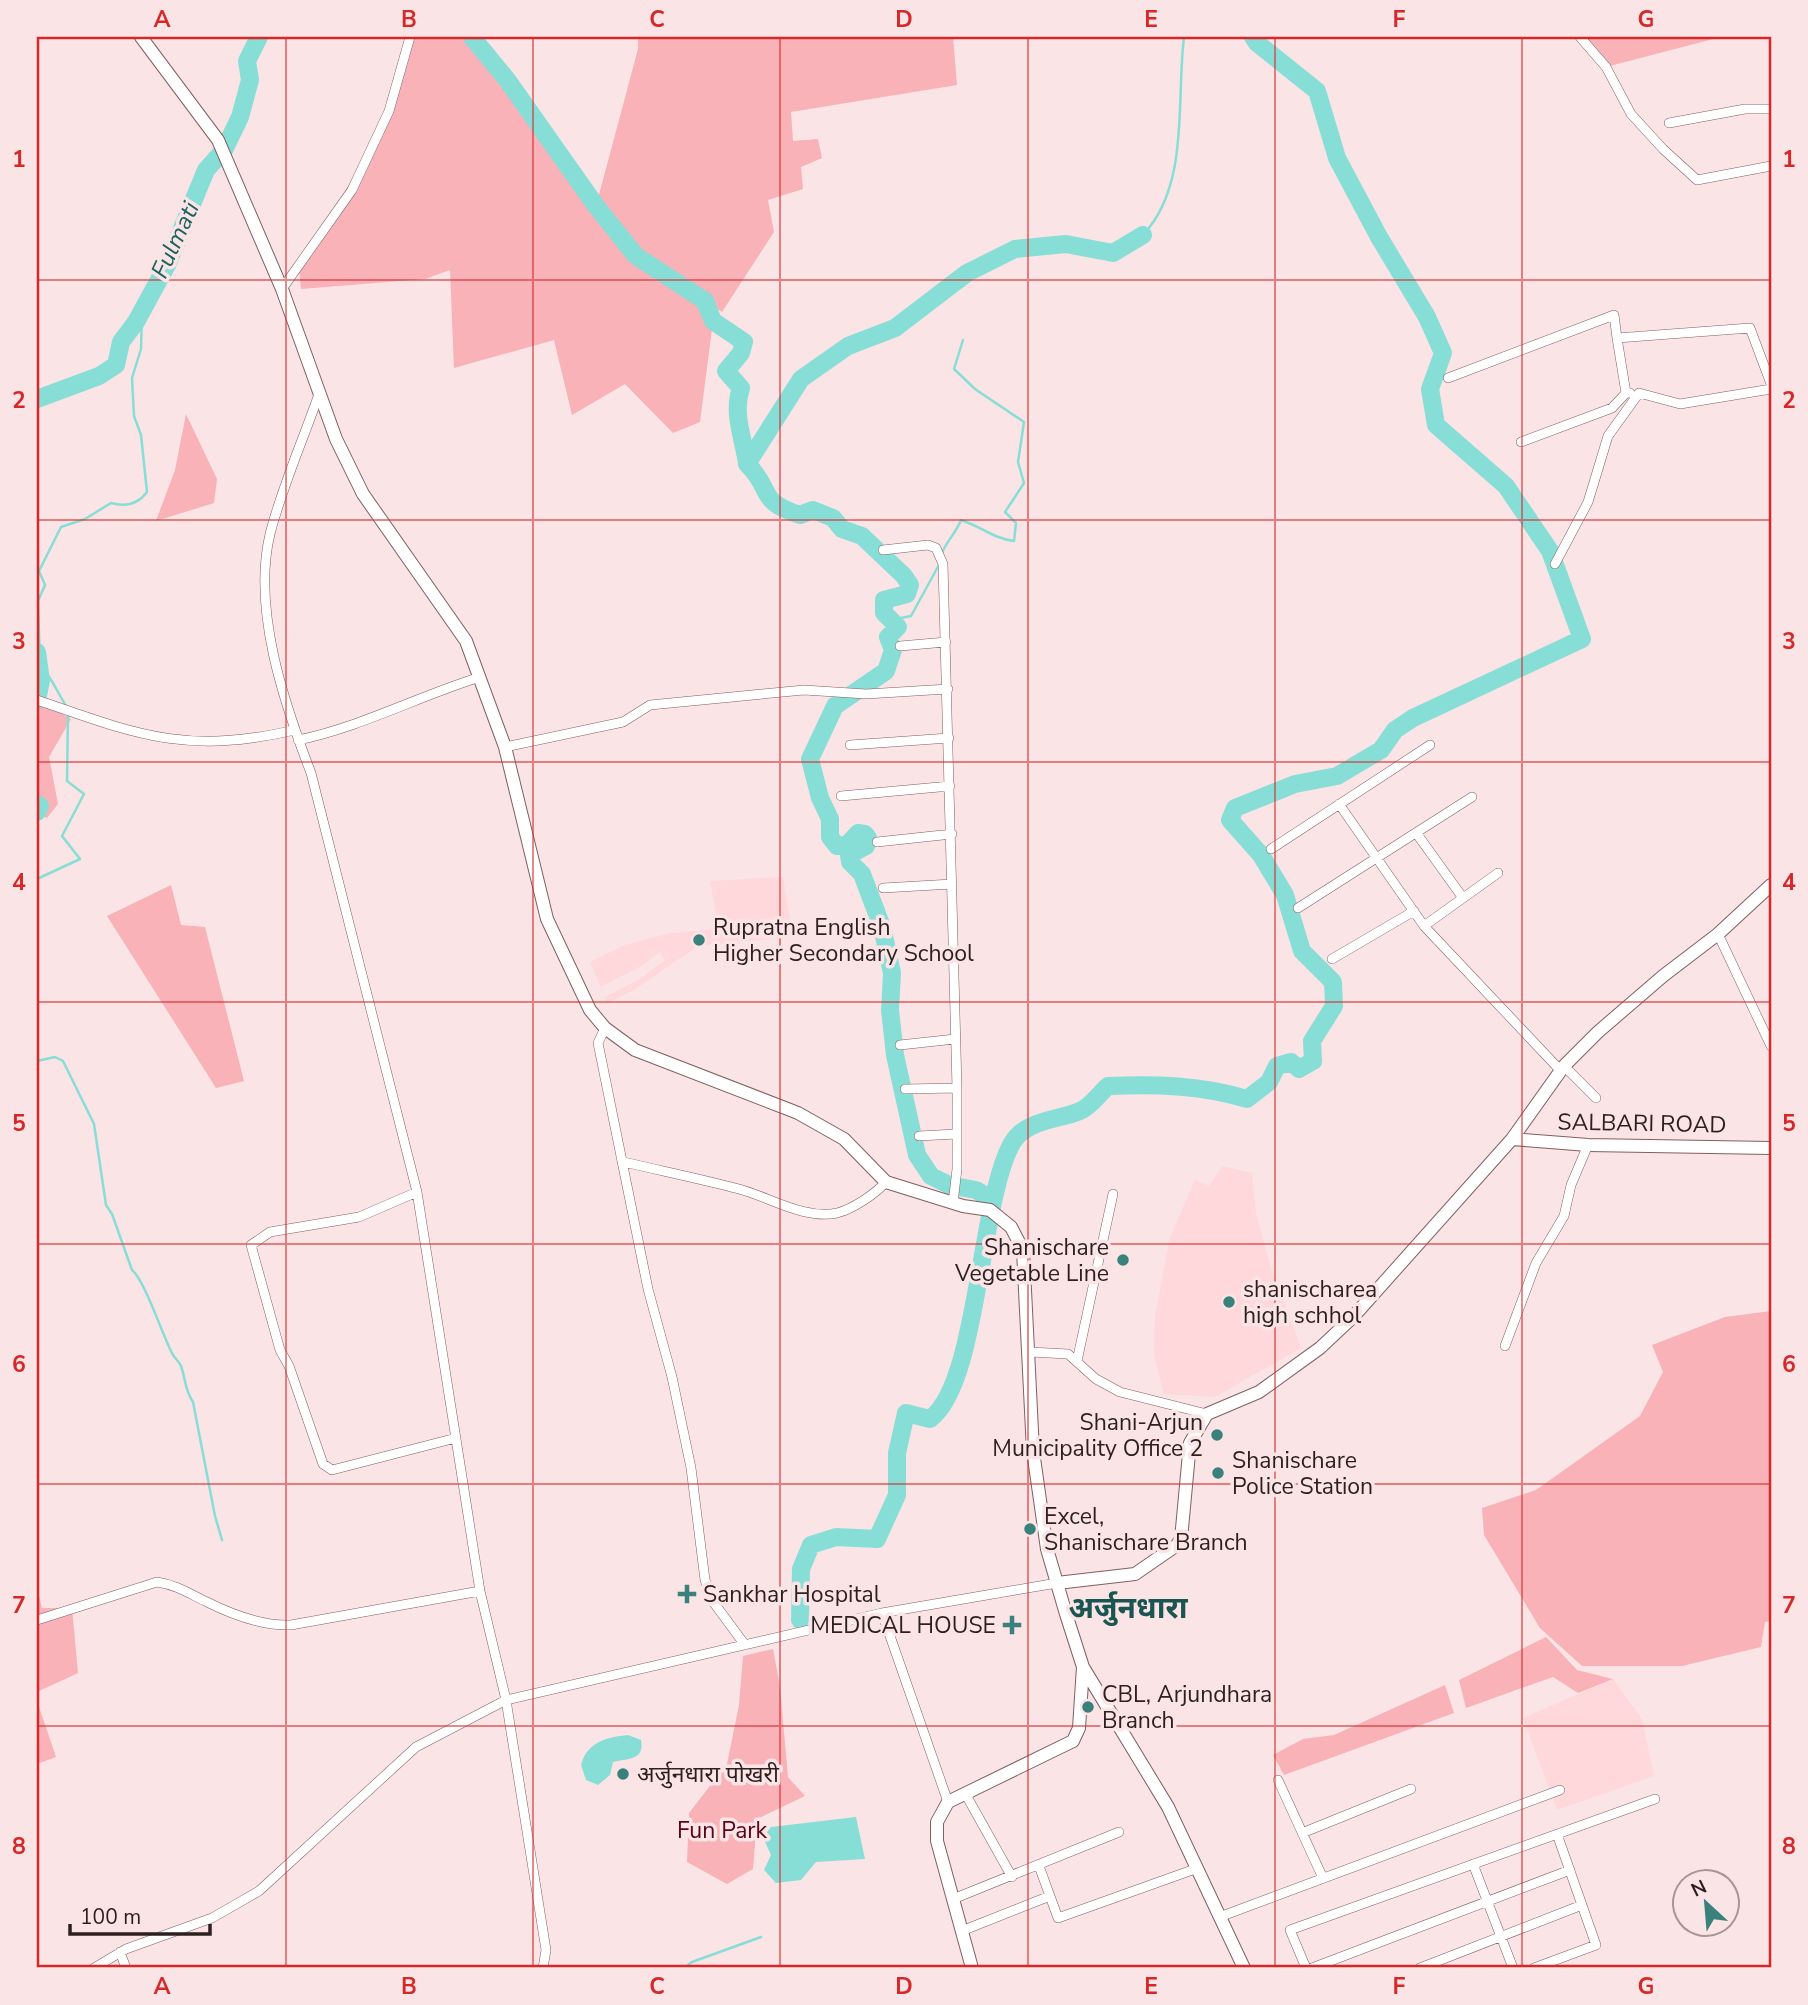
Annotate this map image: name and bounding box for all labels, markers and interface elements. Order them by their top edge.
text: A [153,4,171,35]
text: B [401,4,417,35]
text: C [649,4,665,35]
text: D [895,4,913,35]
text: E [1144,4,1158,35]
text: F [1393,4,1406,35]
text: G [1638,4,1654,35]
text: 1 [12,144,26,175]
text: 1 [1782,144,1796,175]
water label: Fulmati [143,196,207,283]
text: 2 [12,385,26,416]
text: 2 [1782,385,1796,416]
text: 3 [12,626,26,657]
text: 3 [1782,626,1796,657]
text: 4 [12,867,26,898]
text: 4 [1782,867,1796,898]
place label: Rupratna English Higher Secondary School [713,912,974,969]
marker: Rupratna English Higher Secondary School [691,932,707,948]
street label: SALBARI ROAD [1557,1107,1727,1140]
text: 5 [12,1108,26,1139]
text: 5 [1782,1108,1796,1139]
place label: Shanischare Vegetable Line [954,1232,1109,1289]
marker: Shanischare Vegetable Line [1115,1252,1131,1268]
place label: shanischarea high schhol [1243,1274,1377,1331]
marker: shanischarea high schhol [1221,1294,1237,1310]
text: 6 [12,1349,26,1380]
text: 6 [1782,1349,1796,1380]
place label: Shani-Arjun Municipality Office 2 [992,1407,1203,1464]
marker: Shani-Arjun Municipality Office 2 [1209,1427,1225,1443]
place label: Shanischare Police Station [1232,1445,1373,1502]
marker: Shanischare Police Station [1210,1465,1226,1481]
place label: Excel, Shanischare Branch [1044,1501,1248,1558]
marker: Excel, Shanischare Branch [1022,1521,1038,1537]
place label: Sankhar Hospital [703,1579,881,1610]
marker: Sankhar Hospital [677,1584,697,1604]
district label: अर्जुनधारा [1068,1588,1189,1629]
text: 7 [12,1590,26,1621]
text: 7 [1782,1590,1796,1621]
place label: MEDICAL HOUSE [810,1610,996,1641]
marker: MEDICAL HOUSE [1002,1615,1022,1635]
place label: CBL, Arjundhara Branch [1102,1679,1272,1736]
marker: CBL, Arjundhara Branch [1080,1699,1096,1715]
place label: अर्जुनधारा पोखरी [637,1759,780,1790]
marker: अर्जुनधारा पोखरी [615,1766,631,1782]
park label: Fun Park [677,1815,768,1846]
text: 8 [12,1831,26,1862]
text: 8 [1782,1831,1796,1862]
north arrow [1672,1868,1742,1938]
text: N [1687,1874,1711,1903]
scale bar [70,1893,210,1937]
text: 100 m [80,1903,141,1931]
text: A [153,1971,171,2002]
text: B [401,1971,417,2002]
text: C [649,1971,665,2002]
text: D [895,1971,913,2002]
text: E [1144,1971,1158,2002]
text: F [1393,1971,1406,2002]
text: G [1638,1971,1654,2002]

